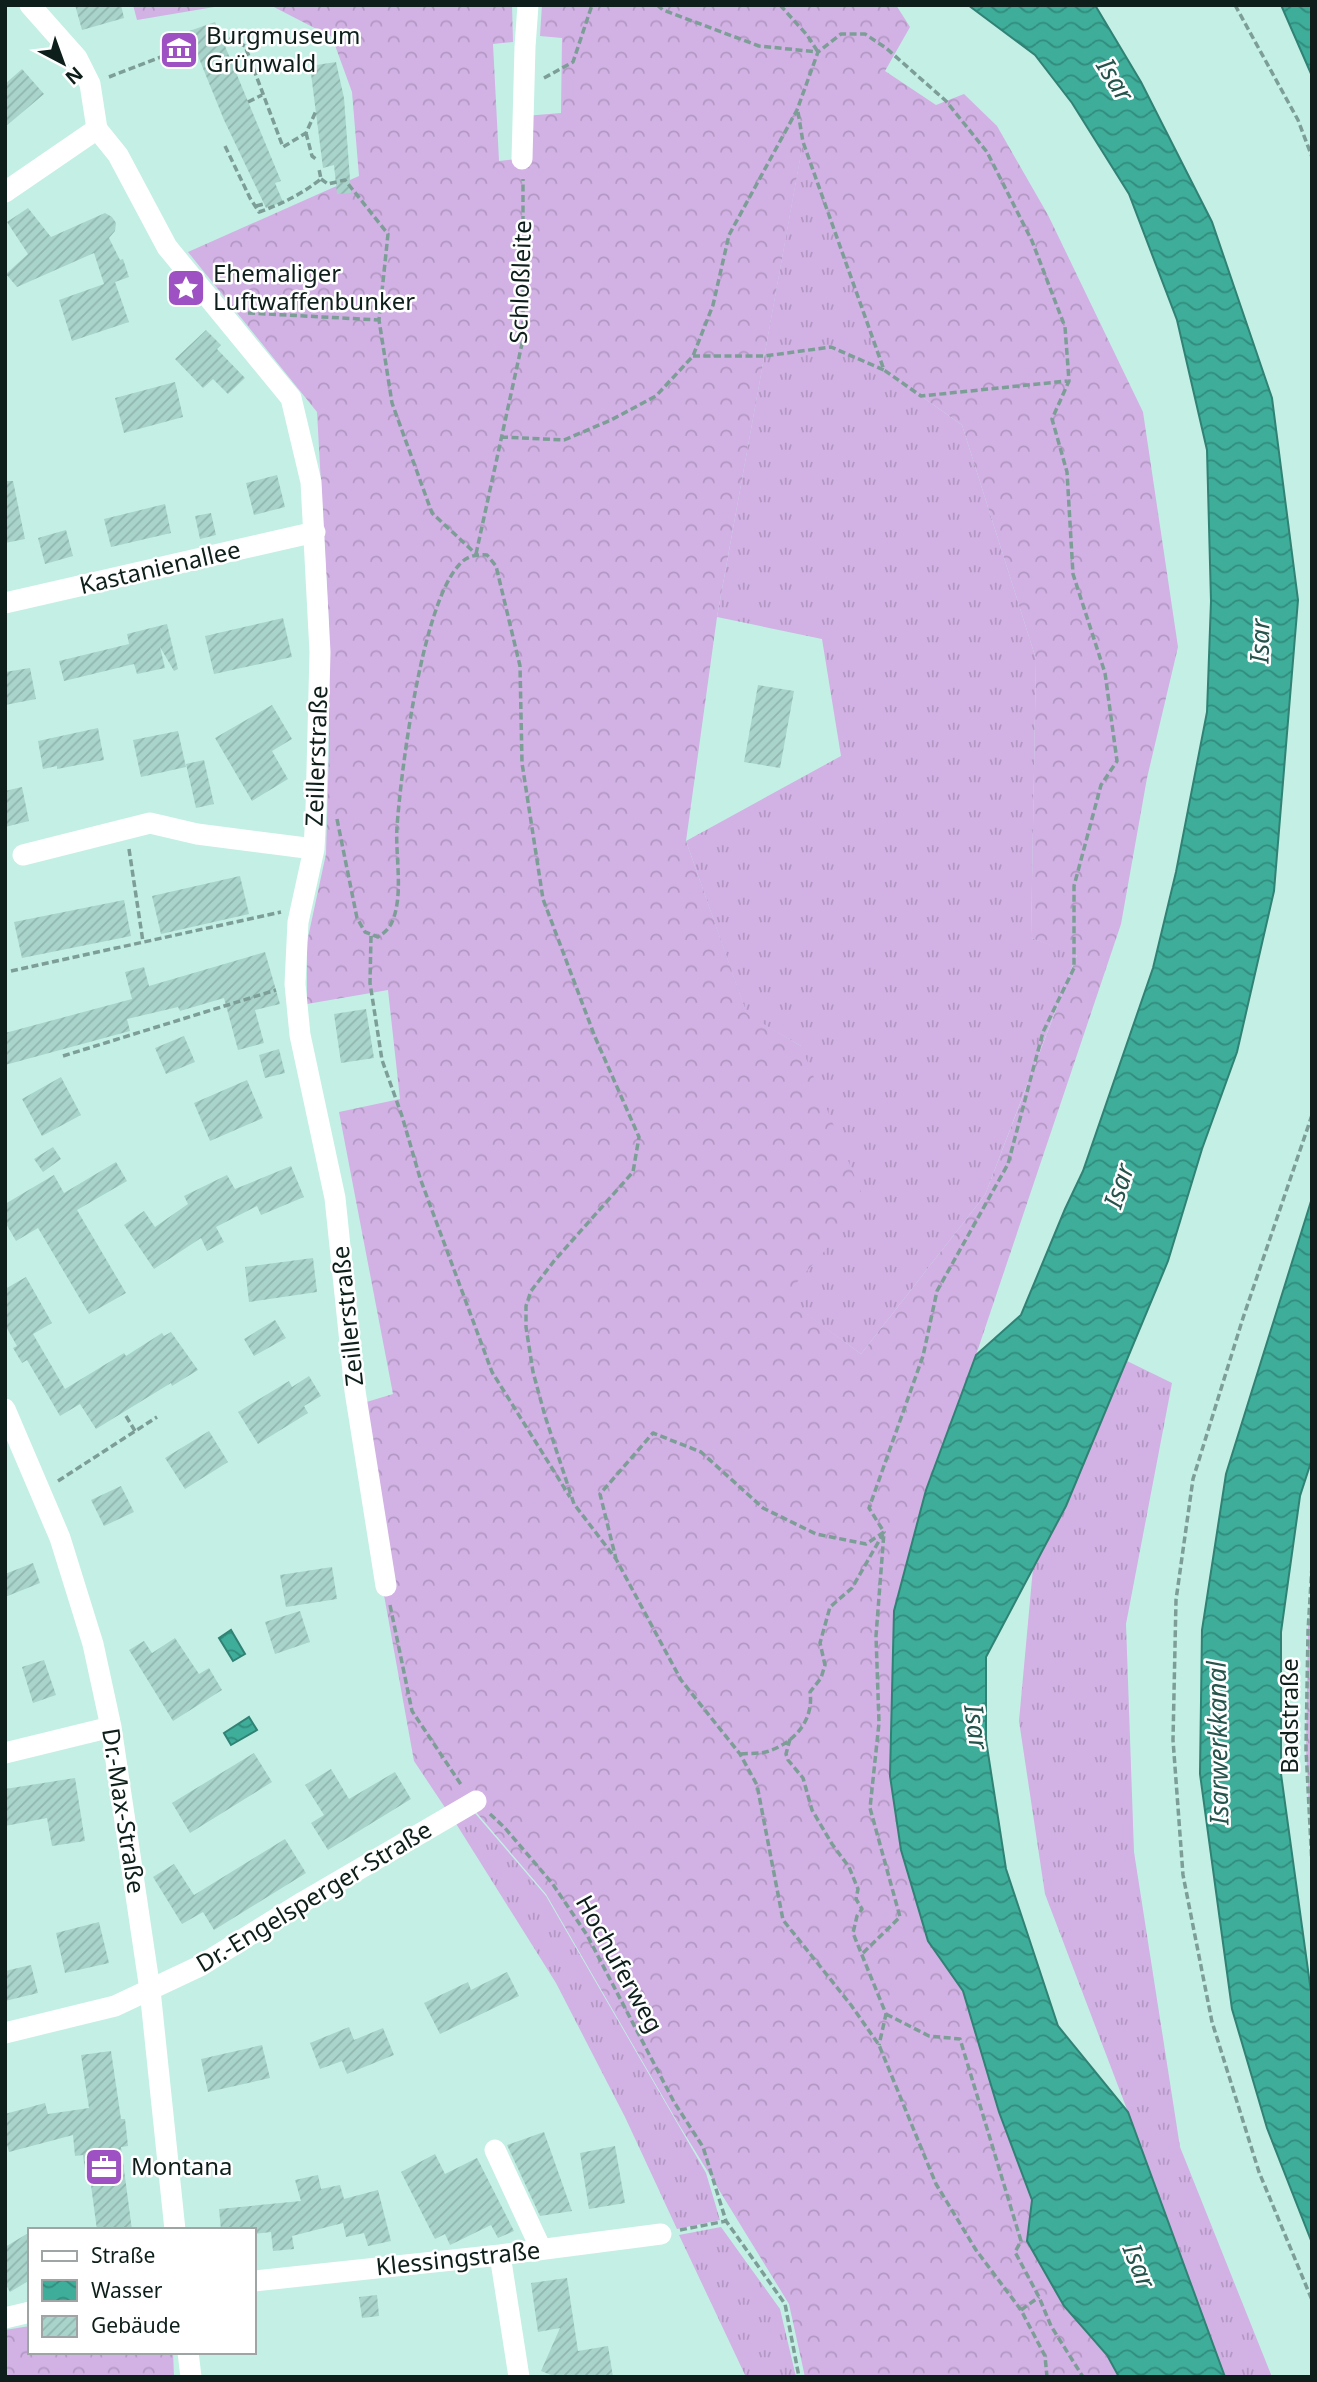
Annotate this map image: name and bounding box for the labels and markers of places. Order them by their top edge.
place label: Burgmuseum Grünwald [206,18,360,79]
museum icon: Burgmuseum Grünwald [158,29,200,71]
place label: Ehemaliger Luftwaffenbunker [213,256,415,317]
place icon: Ehemaliger Luftwaffenbunker [165,267,207,309]
office icon: Montana [83,2146,125,2188]
place label: Montana [131,2149,233,2182]

